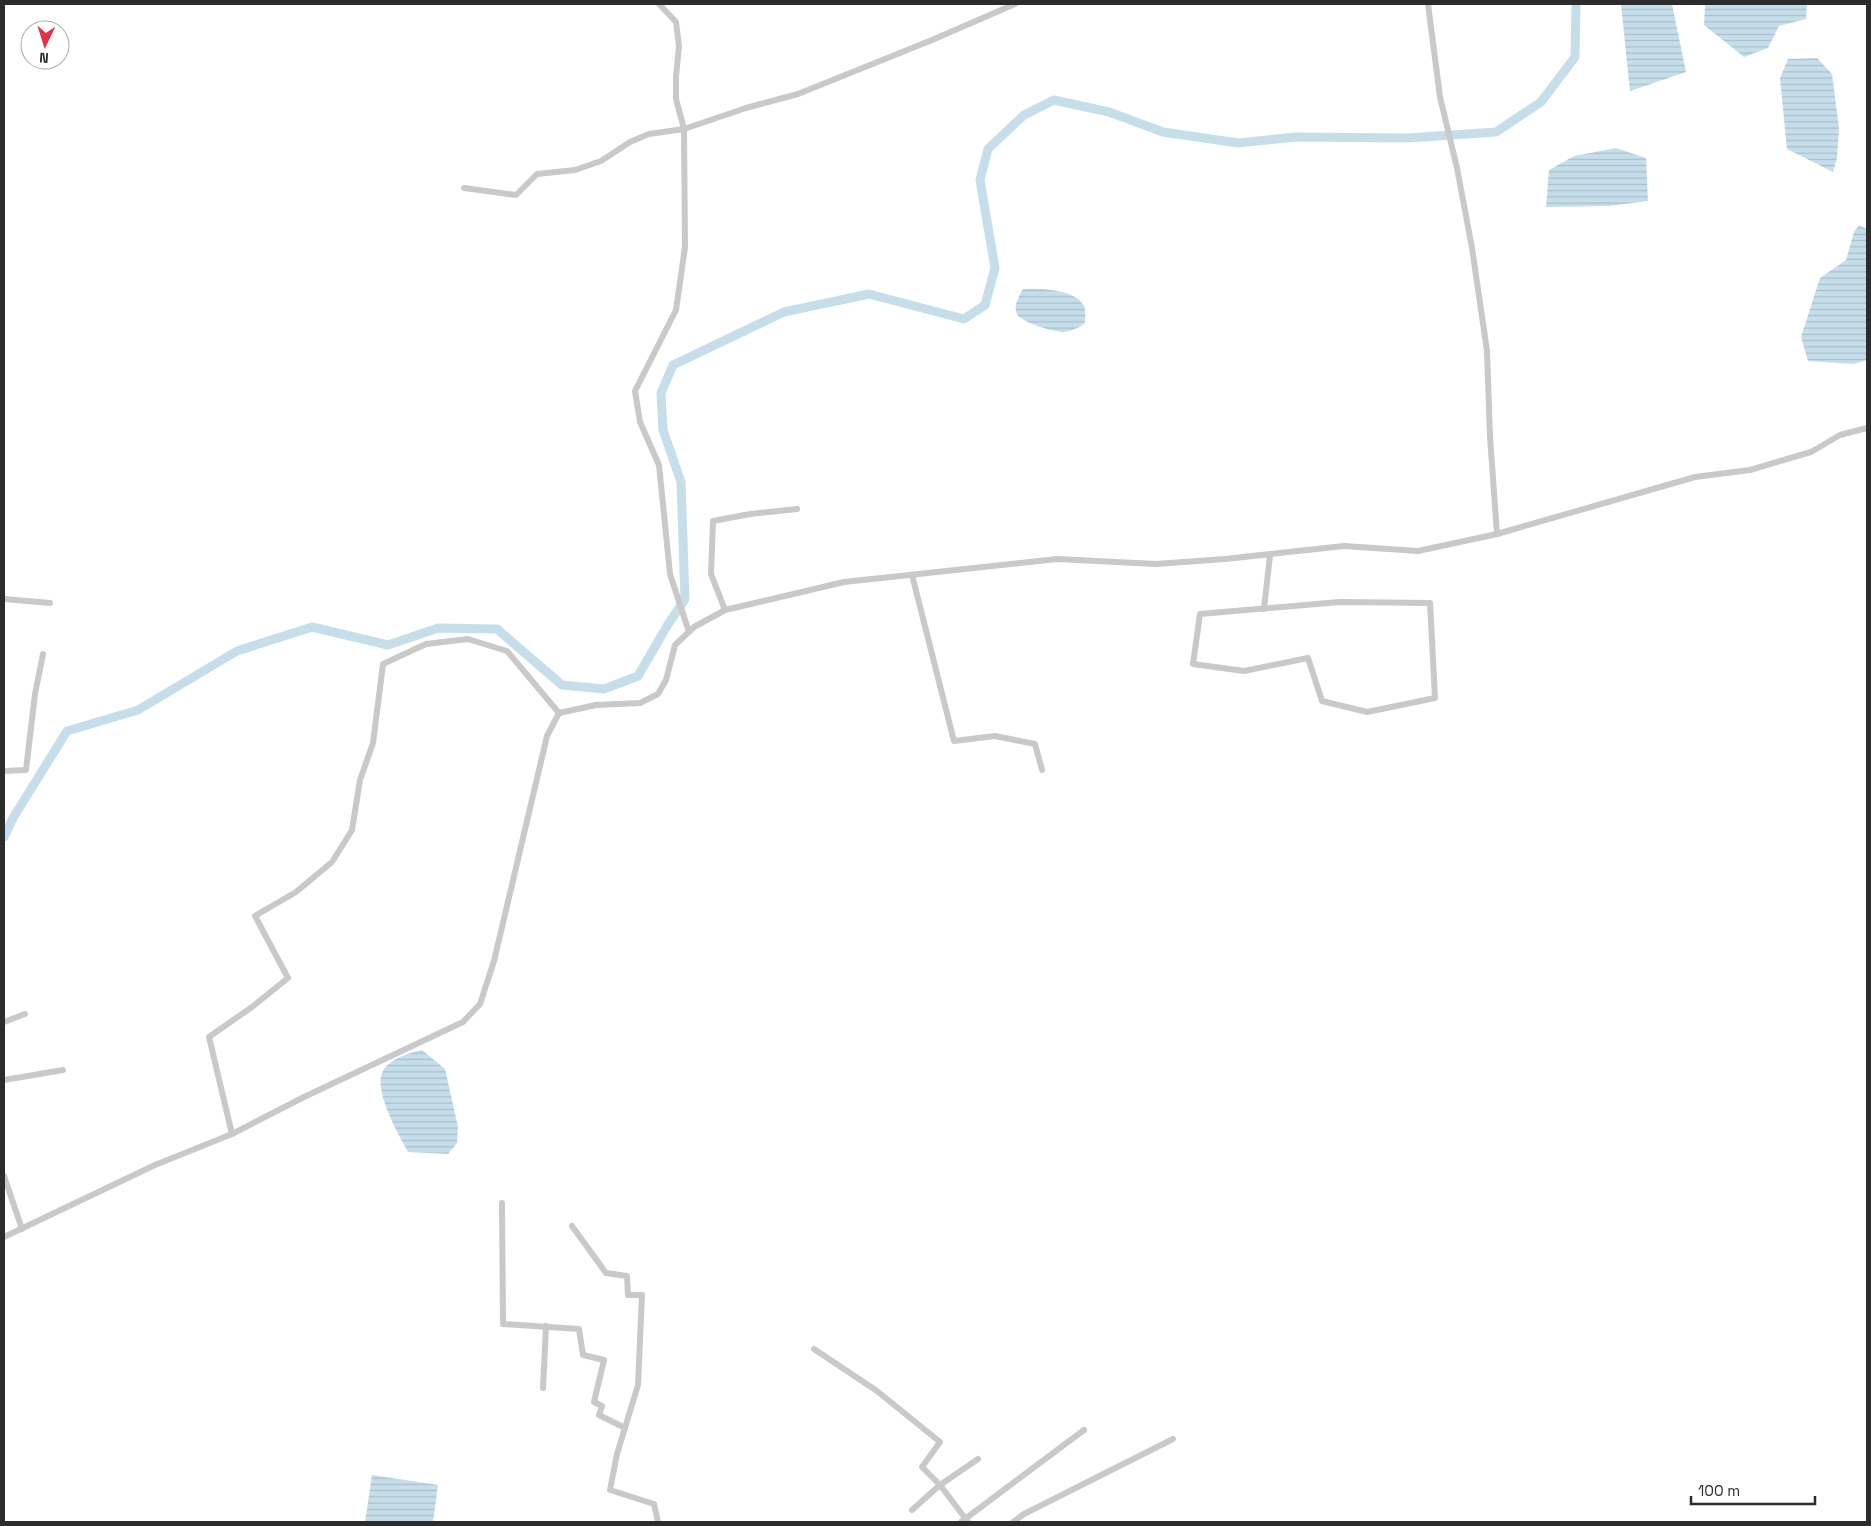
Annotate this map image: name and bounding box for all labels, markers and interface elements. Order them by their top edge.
north arrow [20,20,70,70]
text: N [39,49,49,67]
scale bar [1691,1474,1815,1506]
text: 100 m [1698,1481,1740,1500]

